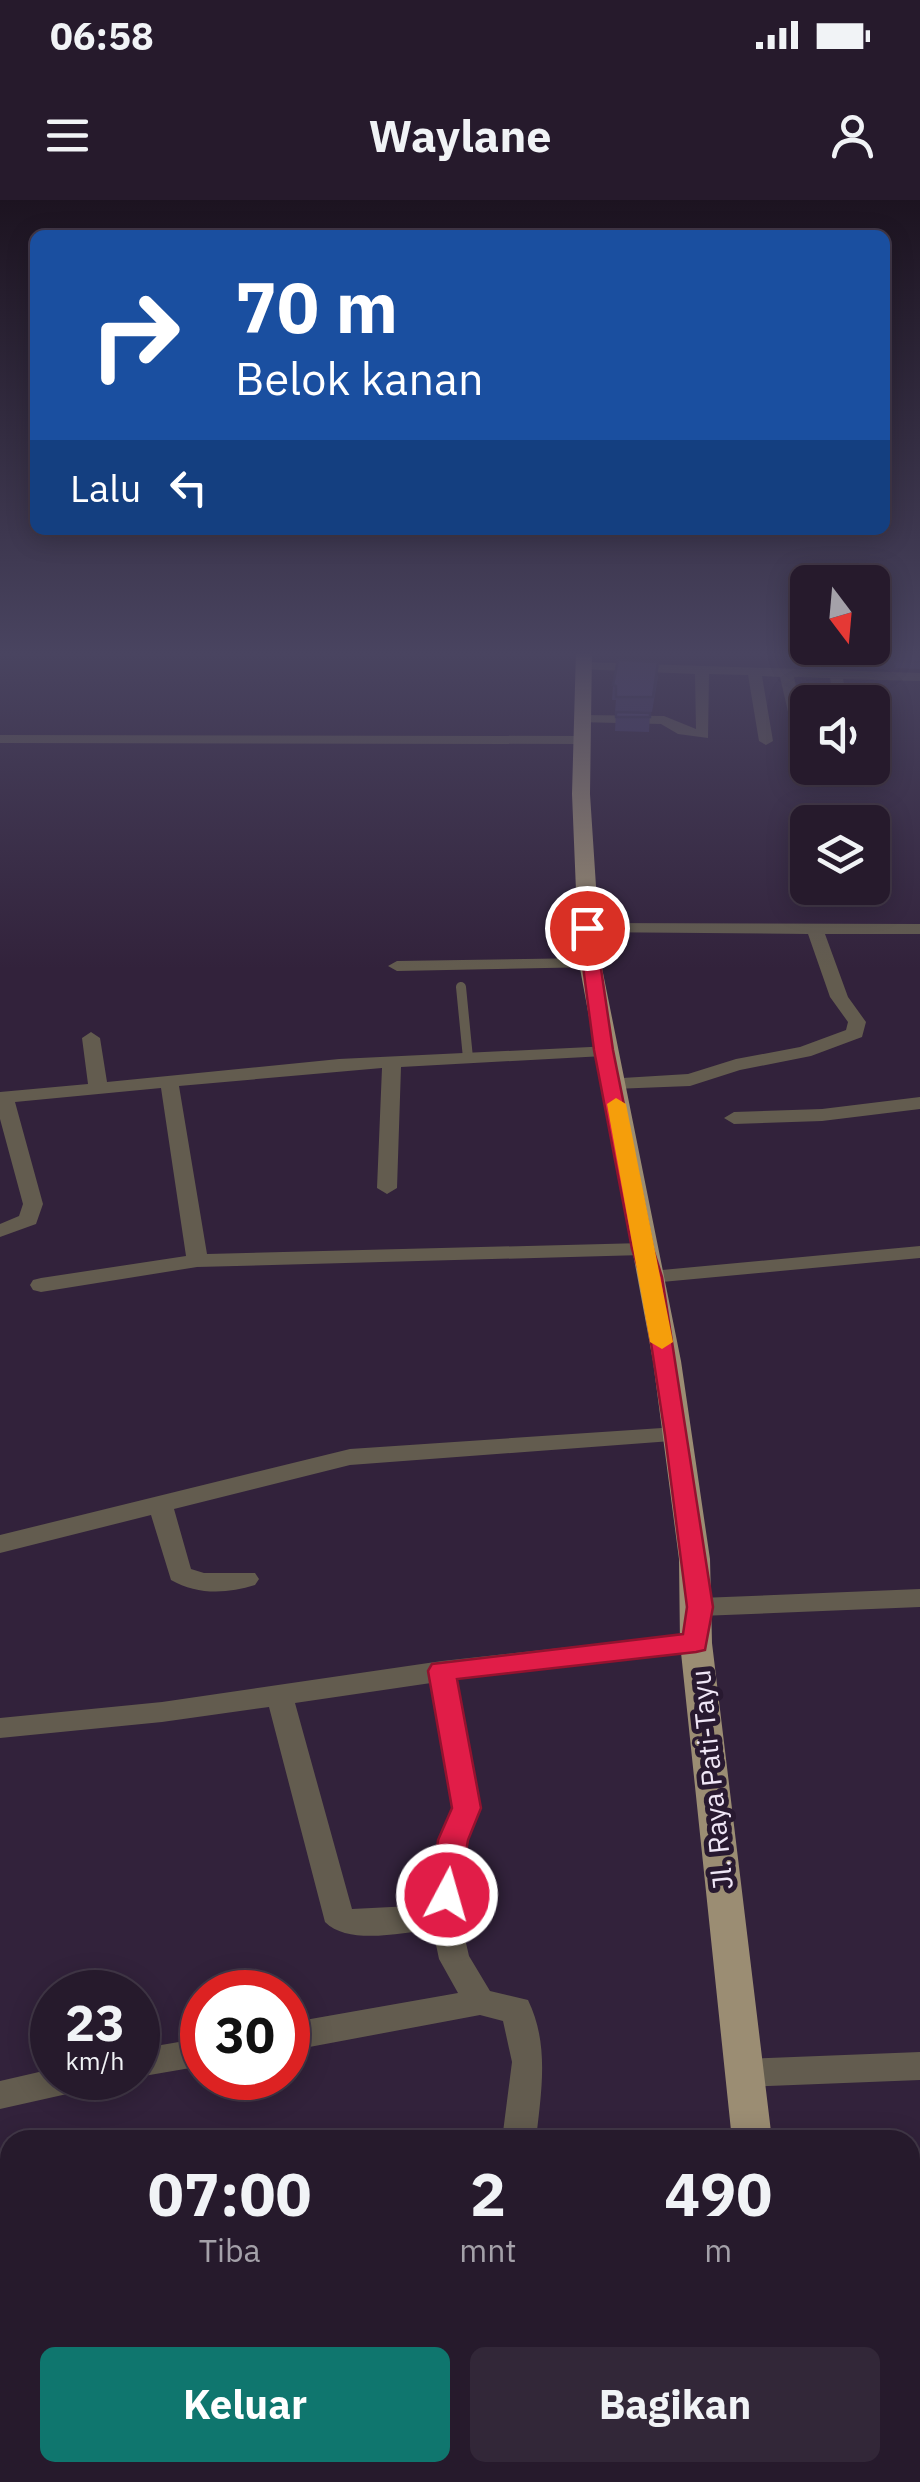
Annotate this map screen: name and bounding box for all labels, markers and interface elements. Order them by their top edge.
text: 06:58 [50,11,154,60]
text: Waylane [368,106,552,164]
icon: menu [40,108,95,163]
icon: person [825,108,880,163]
text: 70 m [235,261,398,352]
icon: right [70,270,200,400]
text: Belok kanan [235,349,484,407]
icon: left [161,460,216,515]
text: Lalu [70,463,141,512]
north arrow [790,565,890,665]
map controls [790,565,890,905]
button: sound [790,685,890,785]
button: layers [790,805,890,905]
pin [545,886,630,971]
icon: arrive [560,901,615,956]
street label: Jl. Raya Pati-Tayu [681,1668,741,1892]
position arrow [395,1843,499,1947]
speed limit sign: 30 [180,1970,310,2100]
text: 23 [65,1990,125,2055]
text: km/h [66,2044,124,2077]
text: 07:00 [148,2154,312,2233]
text: 2 [470,2154,506,2233]
text: 490 [664,2154,772,2233]
text: Tiba [199,2229,261,2271]
text: mnt [459,2229,517,2271]
text: m [704,2229,732,2271]
button: Keluar [40,2347,450,2462]
button: Bagikan [470,2347,880,2462]

